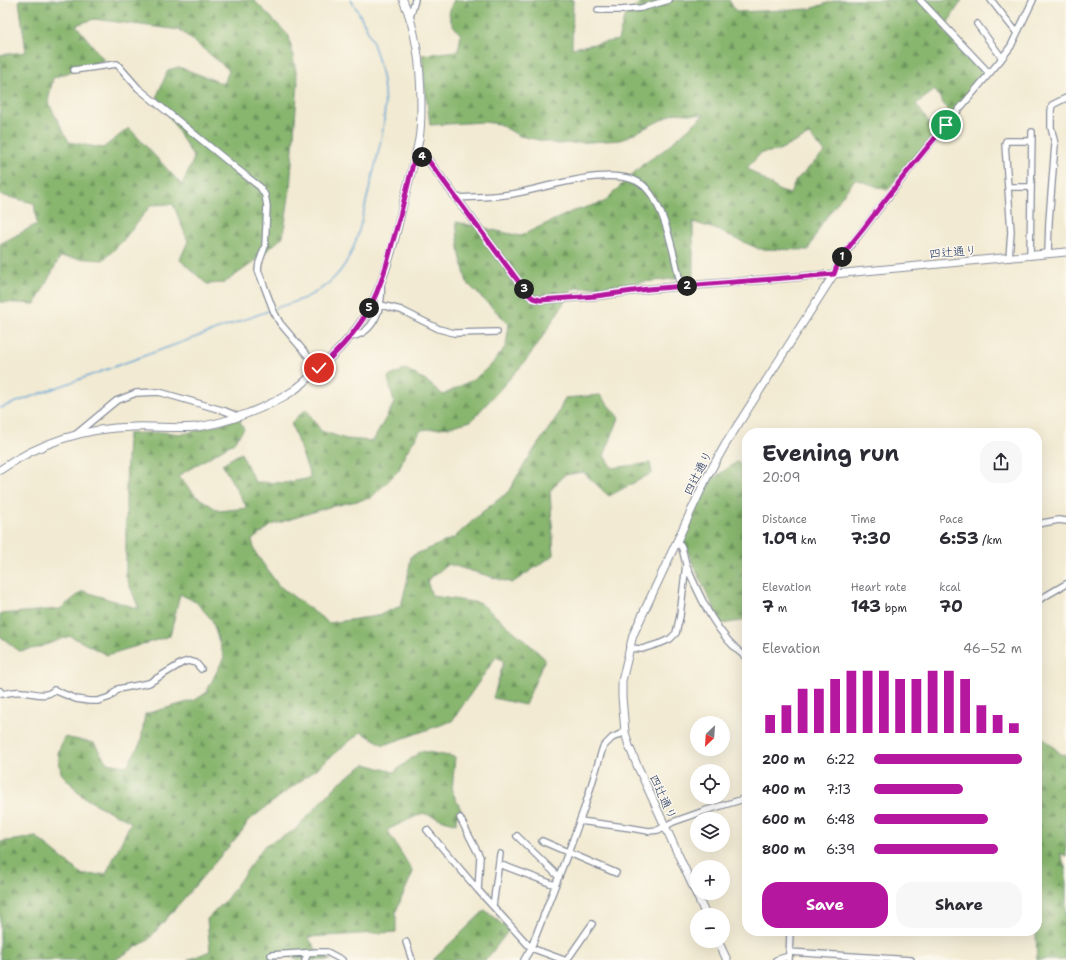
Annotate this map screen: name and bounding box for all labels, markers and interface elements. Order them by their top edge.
pin [929,108,963,142]
icon: arrive [935,114,957,136]
pin: 4 [412,147,432,167]
text: 4 [418,149,426,164]
street label: 四辻通り [928,242,978,262]
pin: 1 [832,247,852,267]
text: 1 [839,249,845,264]
pin: 2 [677,276,697,296]
text: 2 [683,278,691,293]
pin: 3 [514,279,534,299]
text: 3 [520,281,528,296]
pin: 5 [359,298,379,318]
text: 5 [366,300,372,315]
pin [302,351,336,385]
icon: check [308,357,330,379]
text: Evening run [762,439,899,468]
button: share [980,441,1022,483]
street label: 四辻通り [680,448,716,498]
text: 20:09 [762,469,800,486]
text: Distance [762,512,807,527]
text: Time [851,512,876,527]
text: Pace [939,512,964,527]
text: 1.09 [762,527,797,549]
text: 7:30 [851,527,891,549]
text: 6:53 [939,527,979,549]
text: km [797,533,816,548]
text: /km [979,533,1002,548]
text: Elevation [762,580,811,595]
text: Heart rate [851,580,907,595]
text: kcal [939,580,961,595]
text: 7 [762,595,774,617]
text: 143 [851,595,881,617]
text: 70 [939,595,963,617]
text: m [774,601,787,616]
text: bpm [881,601,907,616]
text: Elevation [762,640,820,657]
text: 46–52 m [963,640,1022,657]
north arrow [690,716,730,756]
map controls [690,716,730,948]
text: 200 m [762,751,805,768]
text: 6:22 [826,751,855,768]
button: locate [690,764,730,804]
street label: 四辻通り [646,772,680,822]
text: 400 m [762,781,806,798]
text: 7:13 [826,781,851,798]
text: 600 m [762,811,806,828]
text: 6:48 [826,811,855,828]
button: layers [690,812,730,852]
text: 800 m [762,841,806,858]
text: 6:39 [826,841,855,858]
button: + [690,860,730,900]
button: Save [762,882,888,928]
button: Share [896,882,1022,928]
button: − [690,908,730,948]

